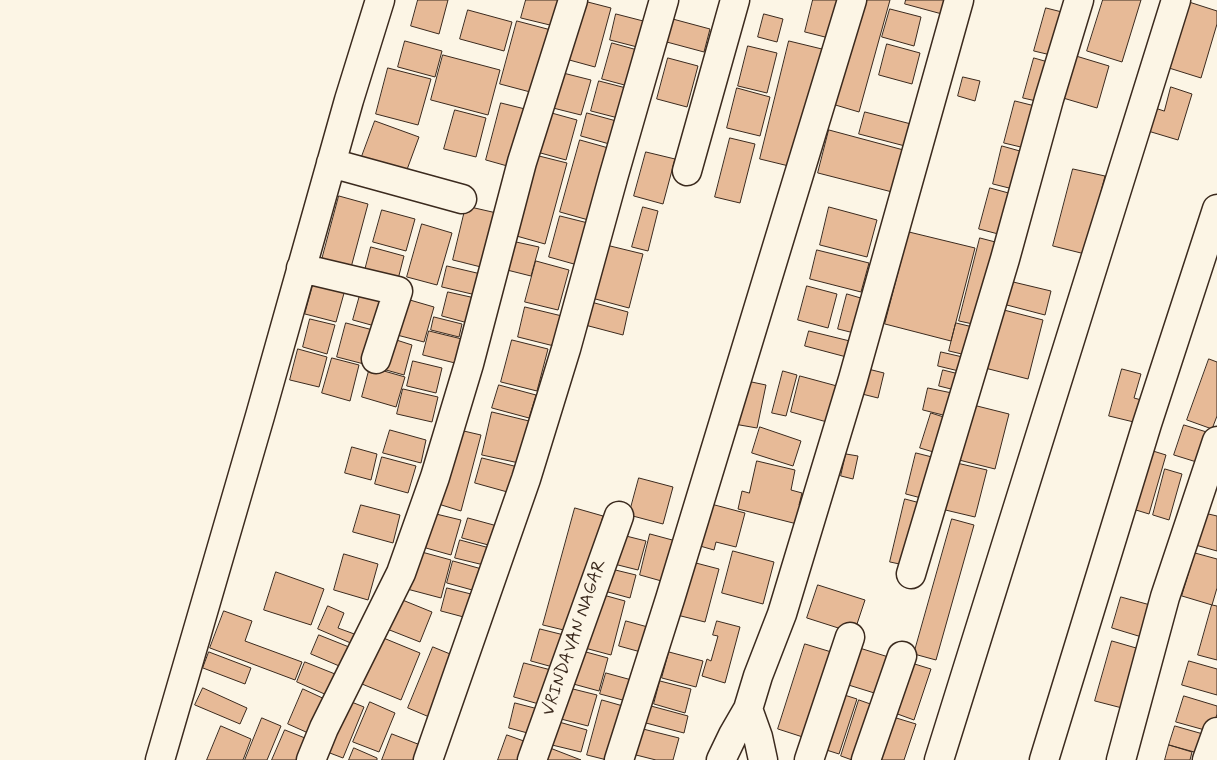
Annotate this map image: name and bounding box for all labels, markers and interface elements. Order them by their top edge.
street label: VRINDAVAN NAGAR [538,557,612,719]

